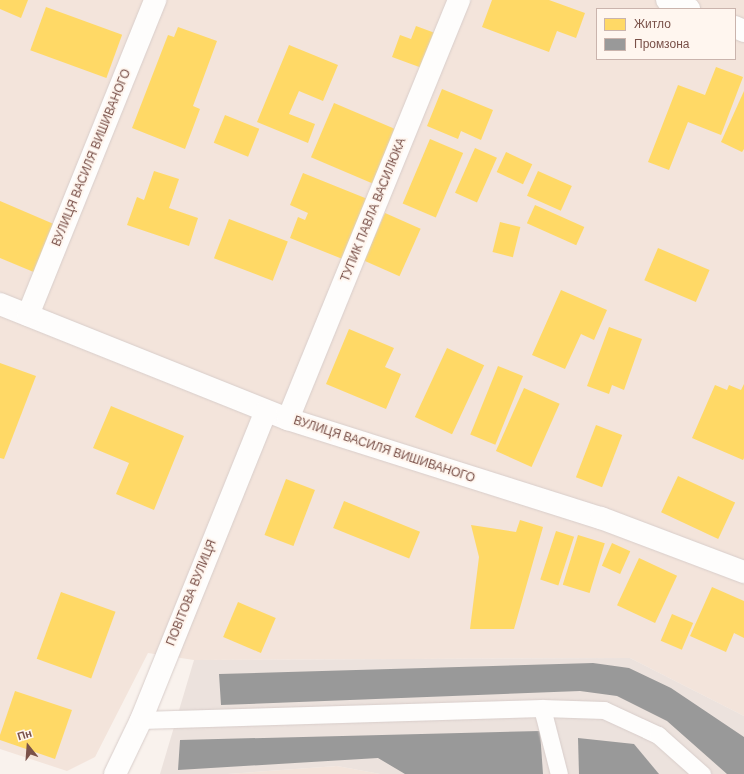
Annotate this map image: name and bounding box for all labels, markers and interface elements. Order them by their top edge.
legend [596,8,736,60]
text: Житло [634,17,671,31]
text: Промзона [634,37,689,51]
street label: ВУЛИЦЯ ВАСИЛЯ ВИШИВАНОГО [50,67,134,249]
street label: ТУПИК ПАВЛА ВАСИЛЮКА [339,136,409,284]
street label: ВУЛИЦЯ ВАСИЛЯ ВИШИВАНОГО [292,414,476,486]
street label: ПОВІТОВА ВУЛИЦЯ [164,538,220,648]
north arrow [8,726,48,766]
text: Пн [16,727,33,742]

